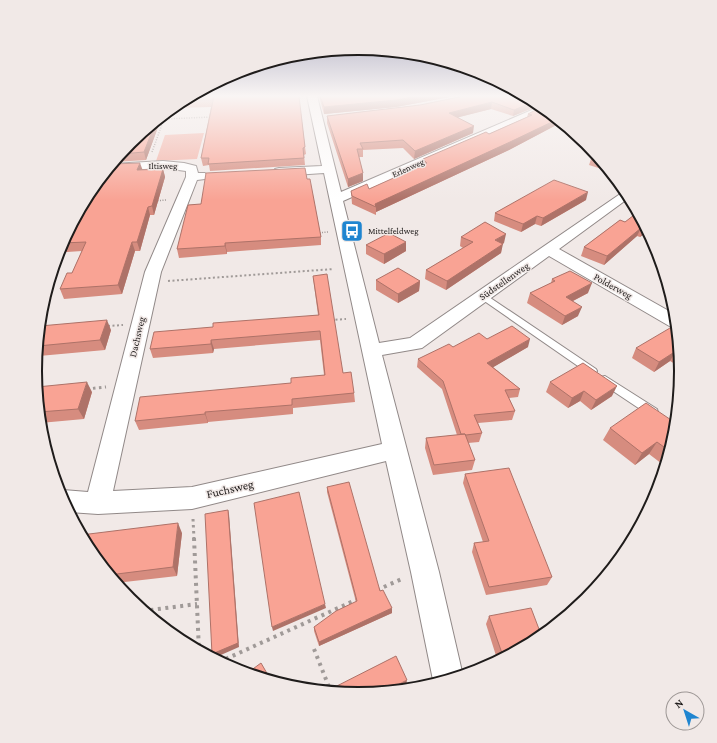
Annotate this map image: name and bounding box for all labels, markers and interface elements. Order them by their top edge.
street label: Erlenweg [390,156,426,179]
street label: Iltisweg [149,161,178,171]
bus stop icon: Mittelfeldweg [339,218,365,244]
place label: Mittelfeldweg [368,226,419,236]
street label: Südstellenweg [477,260,531,302]
street label: Polderweg [592,271,634,301]
street label: Dachsweg [127,316,147,358]
street label: Fuchsweg [205,477,255,501]
north arrow [665,691,705,731]
text: N [672,696,686,710]

